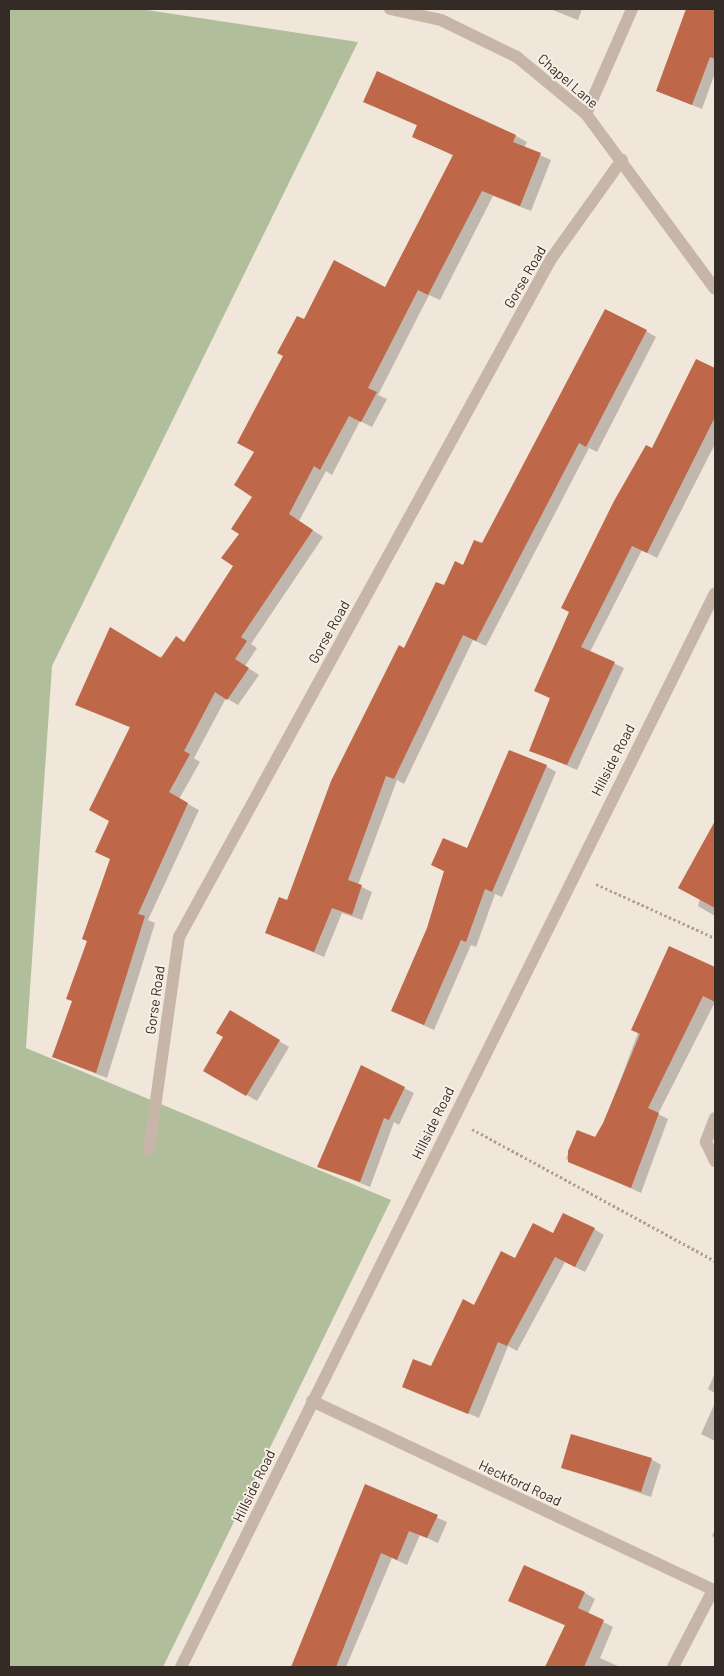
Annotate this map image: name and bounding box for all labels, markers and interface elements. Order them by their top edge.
street label: Chapel Lane [534,50,602,112]
street label: Gorse Road [500,243,550,311]
street label: Gorse Road [305,598,353,666]
street label: Hillside Road [588,721,638,799]
street label: Gorse Road [142,965,168,1035]
street label: Hillside Road [408,1084,458,1162]
street label: Hillside Road [229,1447,279,1525]
street label: Heckford Road [476,1457,564,1509]

